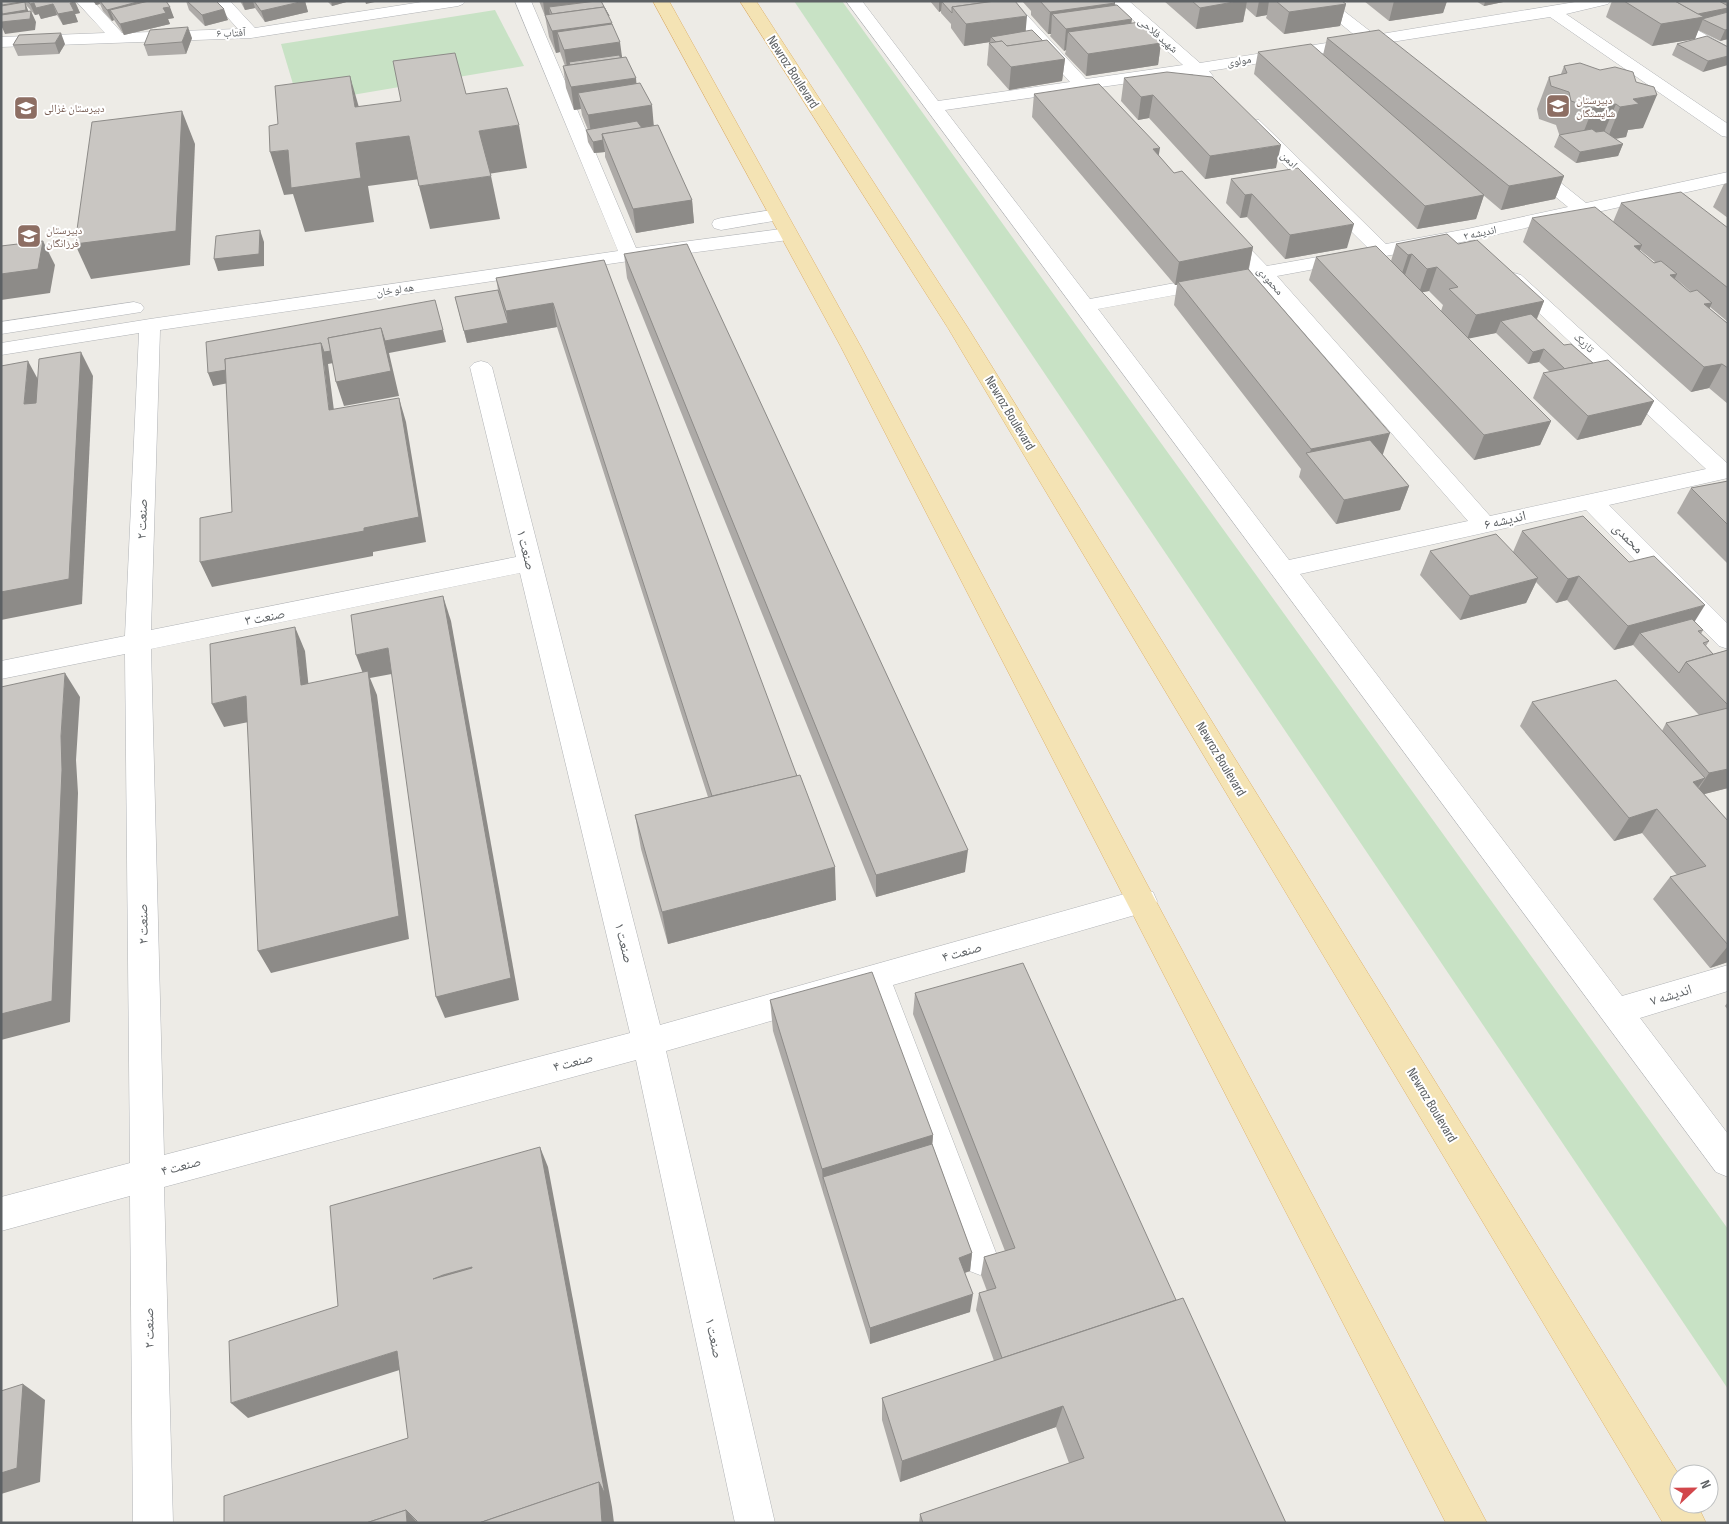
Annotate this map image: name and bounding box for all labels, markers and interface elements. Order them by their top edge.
street label: شهید فلاحی [1136,14,1180,56]
street label: آفتاب ۶ [216,26,246,40]
street label: Newroz Boulevard [763,32,823,112]
street label: مولوی [1226,53,1252,69]
school or university icon: دبیرستان شایستگان [1545,93,1571,119]
place label: دبیرستان شایستگان [1576,94,1615,120]
school or university icon: دبیرستان غزالی [13,95,39,121]
place label: دبیرستان غزالی [44,102,105,115]
street label: ادمن [1278,149,1300,171]
school or university icon: دبیرستان فرزانگان [16,223,42,249]
street label: اندیشه ۲ [1462,223,1498,243]
place label: دبیرستان فرزانگان [46,224,83,250]
street label: محمودی [1254,264,1286,298]
street label: هه لو خان [375,281,415,299]
street label: تازیک [1571,330,1597,356]
street label: Newroz Boulevard [981,373,1039,453]
street label: صنعت ۲ [133,498,151,540]
street label: اندیشه ۶ [1482,507,1528,533]
street label: محمدی [1609,519,1647,557]
street label: صنعت ۱ [513,528,539,572]
street label: صنعت ۳ [243,605,287,629]
street label: Newroz Boulevard [1192,719,1250,799]
street label: صنعت ۲ [134,903,152,945]
street label: صنعت ۱ [611,921,637,965]
street label: صنعت ۴ [940,938,984,966]
street label: اندیشه ۷ [1648,981,1694,1009]
street label: صنعت ۴ [551,1049,595,1075]
street label: Newroz Boulevard [1403,1065,1461,1145]
street label: صنعت ۴ [159,1153,203,1179]
street label: صنعت ۲ [140,1307,158,1349]
street label: صنعت ۱ [701,1316,727,1360]
north arrow [1669,1464,1719,1514]
text: N [1696,1478,1715,1491]

